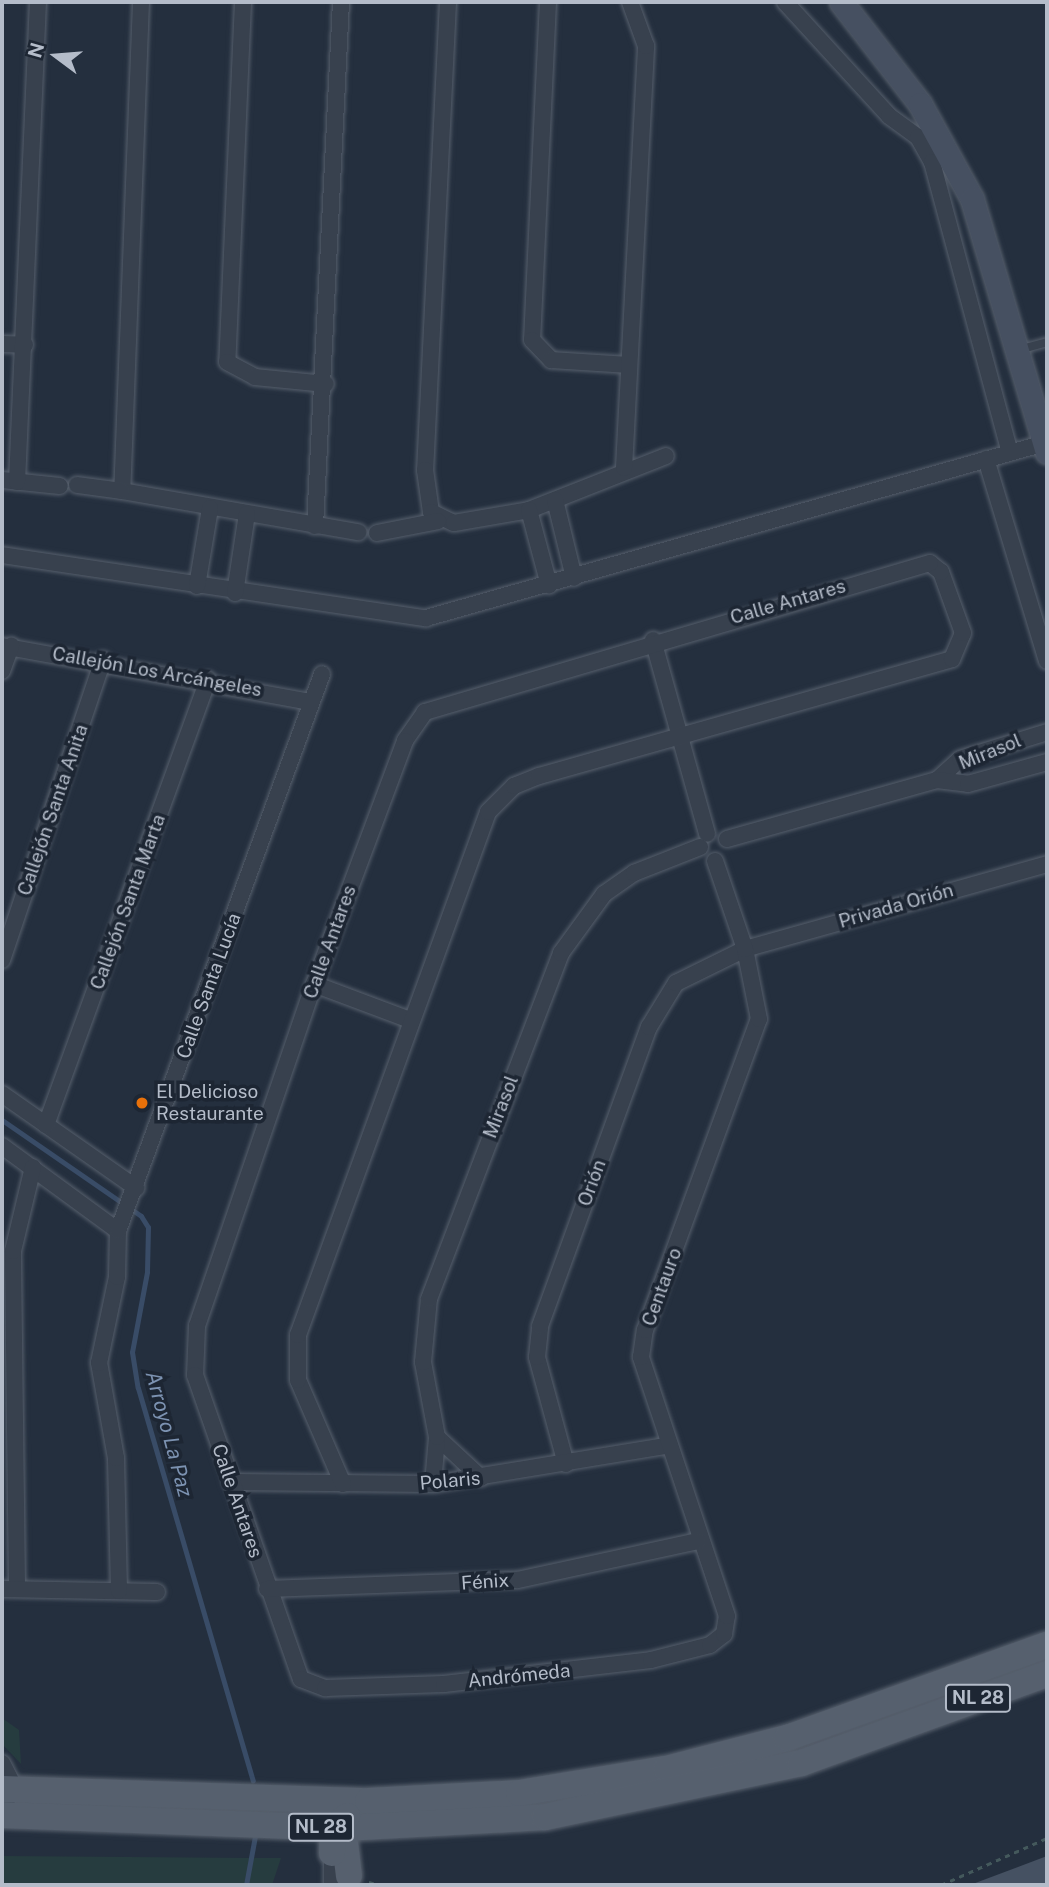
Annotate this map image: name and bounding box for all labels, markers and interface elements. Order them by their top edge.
north arrow [21,21,91,91]
text: N [23,40,48,60]
street label: Calle Antares [728,575,848,629]
street label: Callejón Los Arcángeles [51,642,263,702]
street label: Callejón Santa Anita [13,721,93,899]
street label: Mirasol [955,729,1025,775]
street label: Callejón Santa Marta [86,811,170,993]
street label: Privada Orión [836,879,956,933]
street label: Calle Antares [299,882,361,1002]
street label: Calle Santa Lucía [172,910,246,1062]
street label: Mirasol [479,1072,523,1142]
place label: El Delicioso Restaurante [156,1081,264,1125]
marker: El Delicioso Restaurante [134,1095,150,1111]
street label: Orión [573,1157,611,1209]
street label: Centauro [637,1245,687,1329]
water label: Arroyo La Paz [140,1368,198,1500]
street label: Calle Antares [207,1441,267,1561]
street label: Polaris [419,1467,481,1495]
street label: Fénix [460,1569,510,1595]
street label: Andrómeda [467,1659,571,1693]
road number: NL 28 [945,1684,1011,1713]
road number: NL 28 [288,1812,354,1842]

